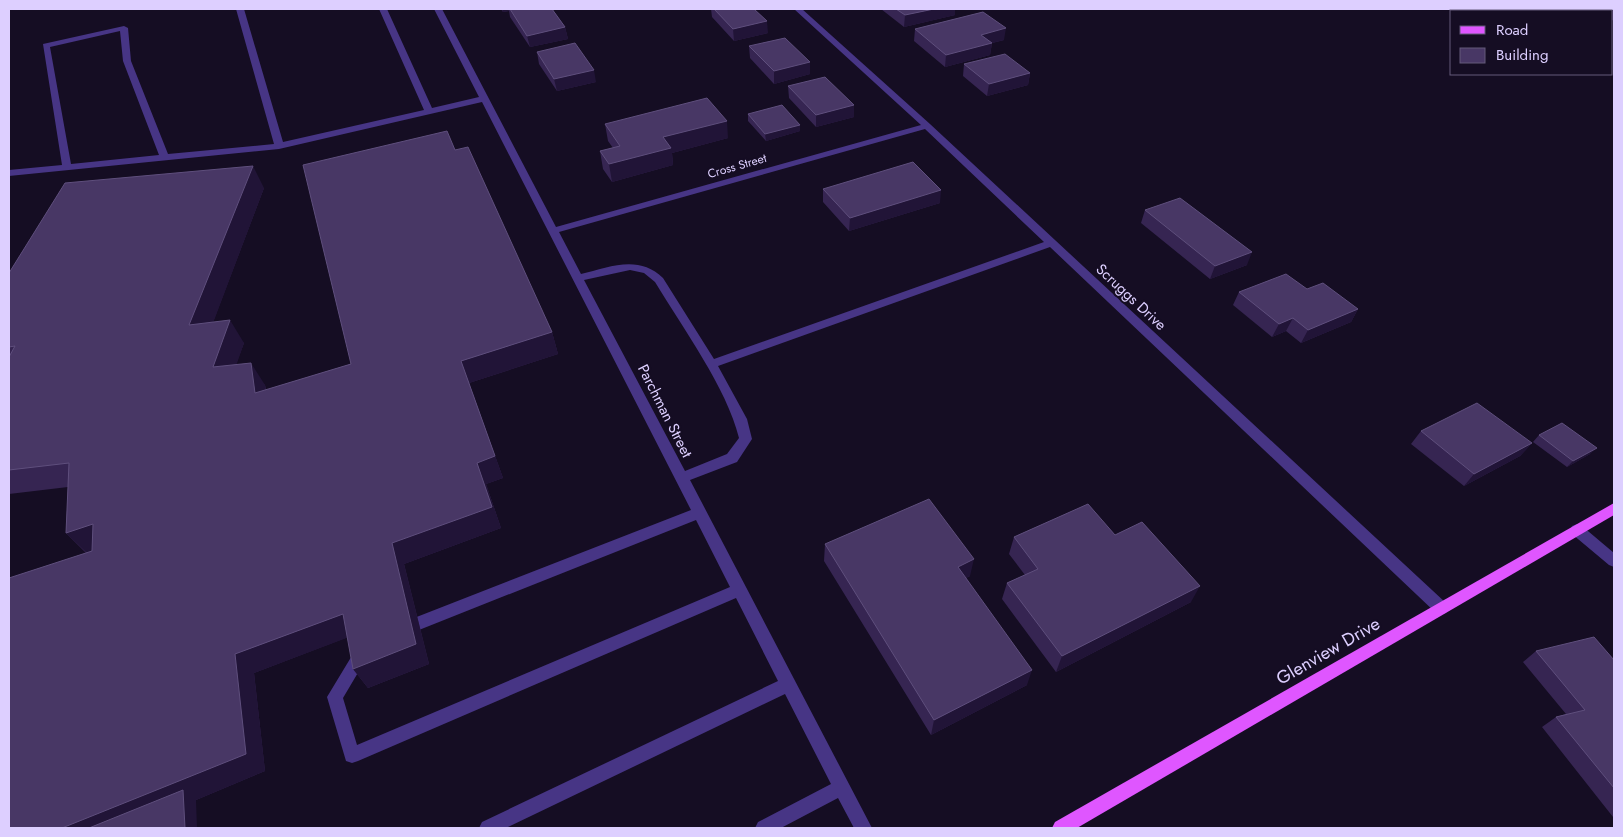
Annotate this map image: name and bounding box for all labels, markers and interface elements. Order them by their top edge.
legend [1450,10,1613,75]
text: Road [1496,19,1528,41]
text: Building [1496,44,1548,66]
street label: Cross Street [705,149,769,183]
street label: Scruggs Drive [1091,258,1171,336]
street label: Parchman Street [632,361,698,462]
street label: Glenview Drive [1271,611,1385,691]

